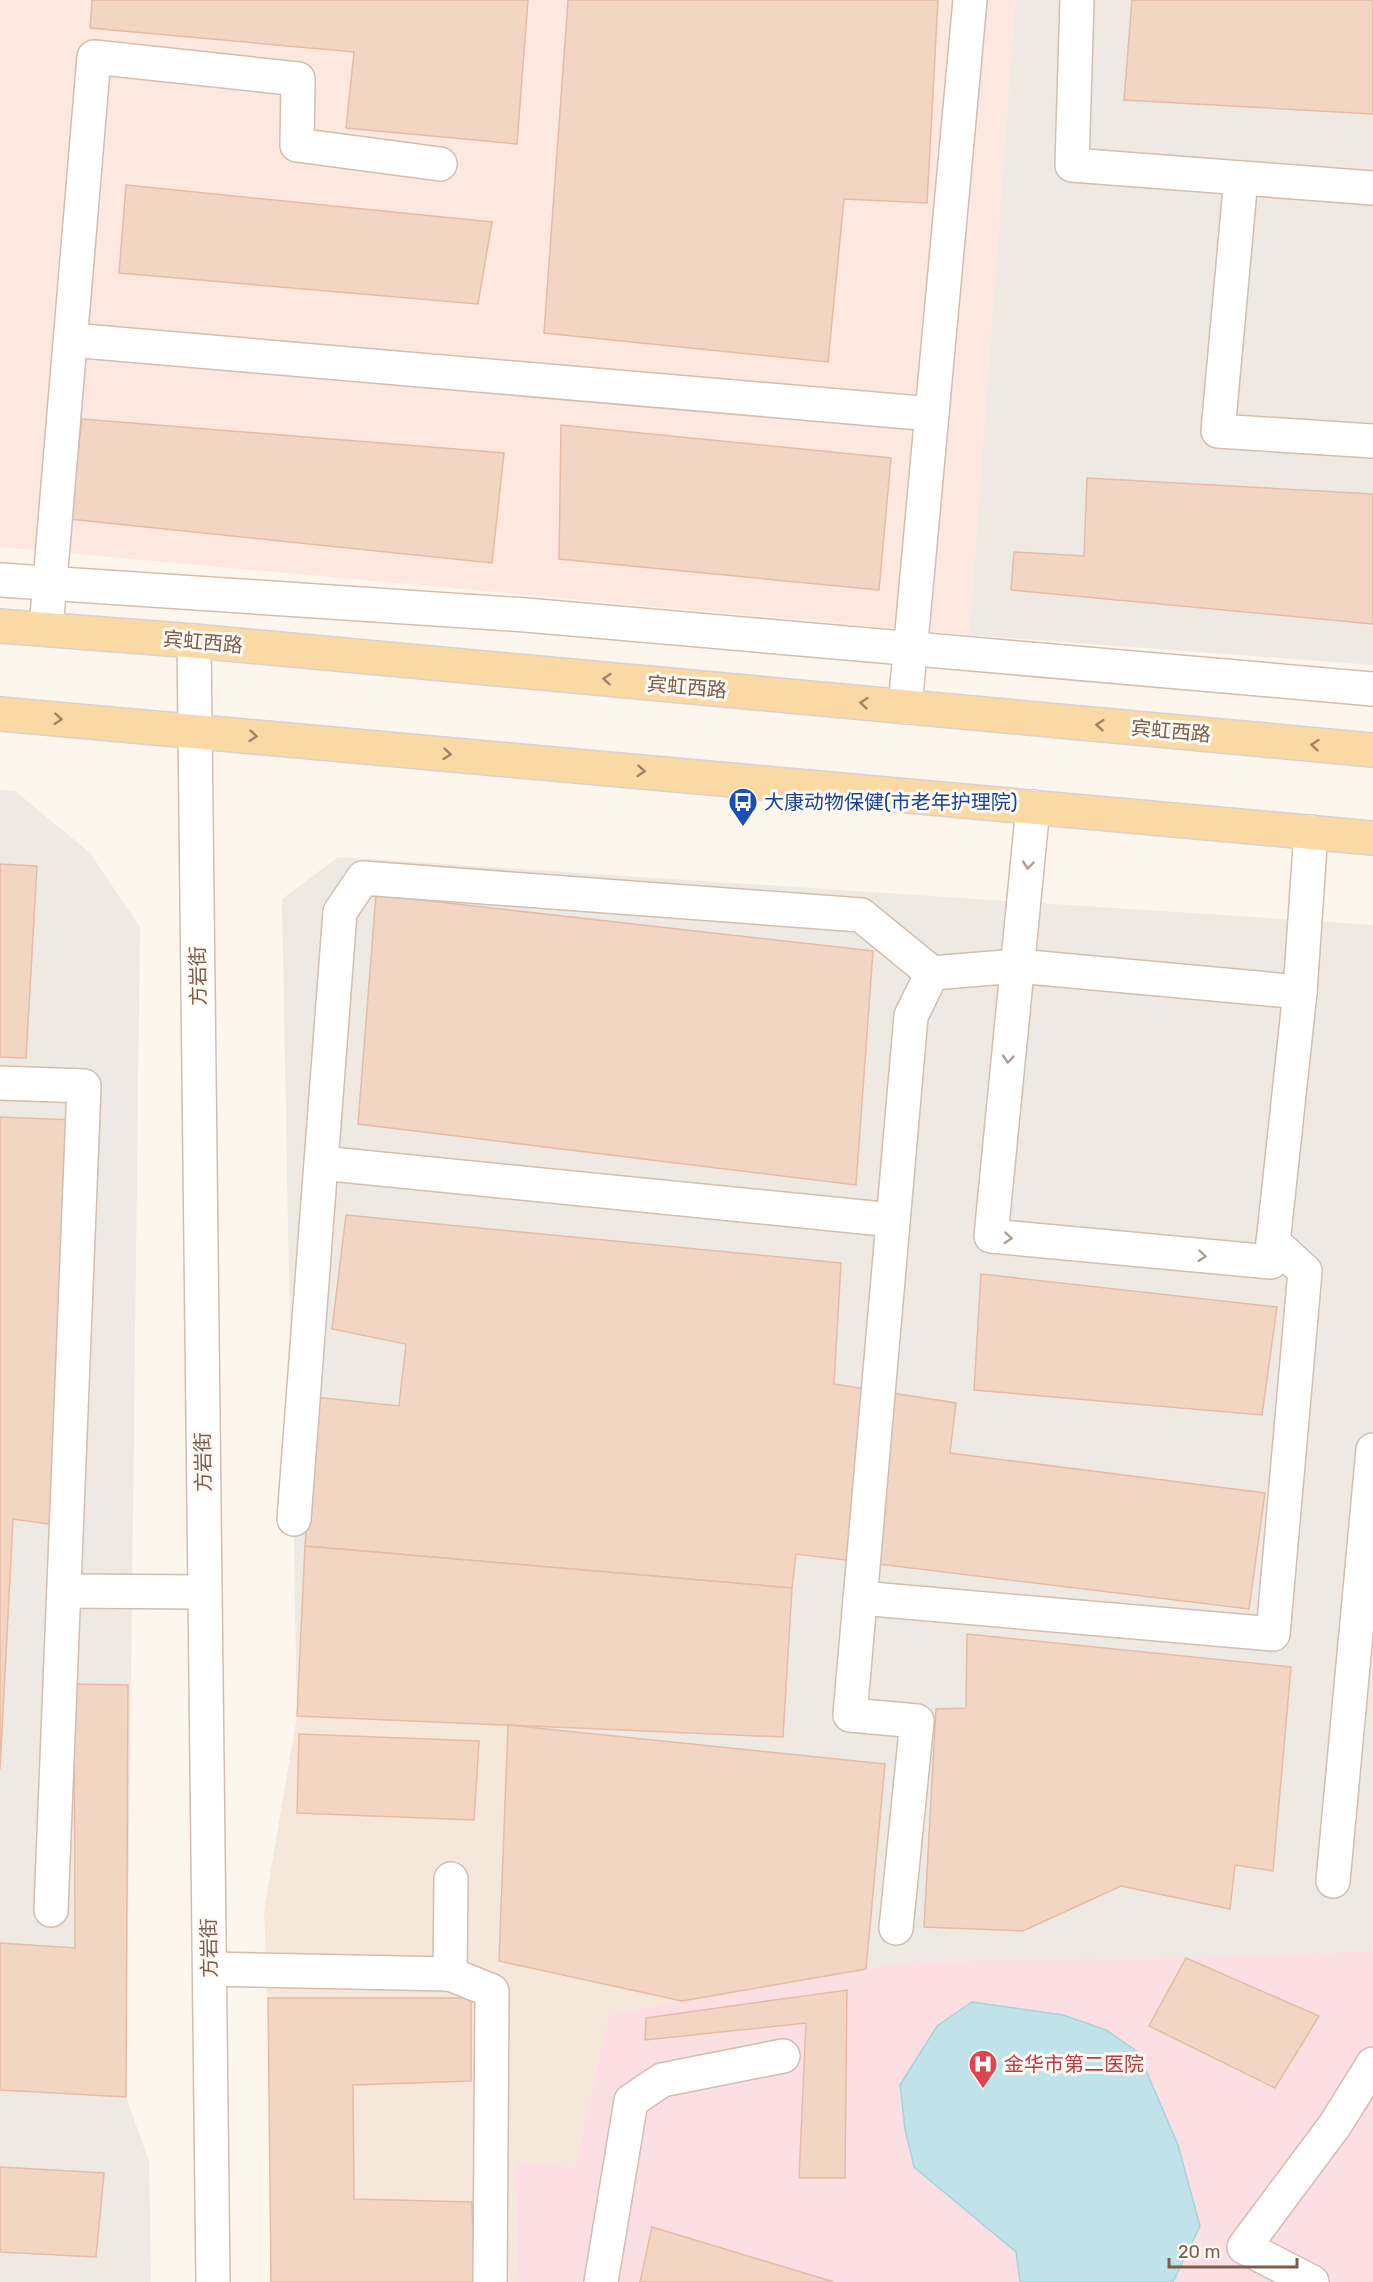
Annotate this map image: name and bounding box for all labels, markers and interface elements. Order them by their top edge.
street label: 宾虹西路 [162,627,244,657]
street label: 宾虹西路 [646,672,728,702]
one-way arrow [602,673,611,686]
one-way arrow [859,697,868,710]
one-way arrow [54,712,63,725]
street label: 宾虹西路 [1130,716,1212,746]
one-way arrow [1095,719,1104,732]
one-way arrow [248,729,257,742]
one-way arrow [1310,738,1319,751]
one-way arrow [442,747,451,760]
one-way arrow [636,765,645,778]
bus stop icon: 大康动物保健(市老年护理院) [727,786,759,828]
place label: 大康动物保健(市老年护理院) [764,790,1018,814]
one-way arrow [1022,861,1034,870]
street label: 方岩街 [185,946,211,1006]
one-way arrow [1002,1055,1015,1064]
one-way arrow [1003,1231,1012,1244]
one-way arrow [1197,1249,1207,1262]
street label: 方岩街 [190,1432,216,1492]
street label: 方岩街 [196,1918,222,1978]
hospital icon: 金华市第二医院 [967,2048,999,2090]
place label: 金华市第二医院 [1004,2052,1144,2076]
scale bar [1169,2231,1296,2269]
text: 20 m [1178,2241,1220,2263]

